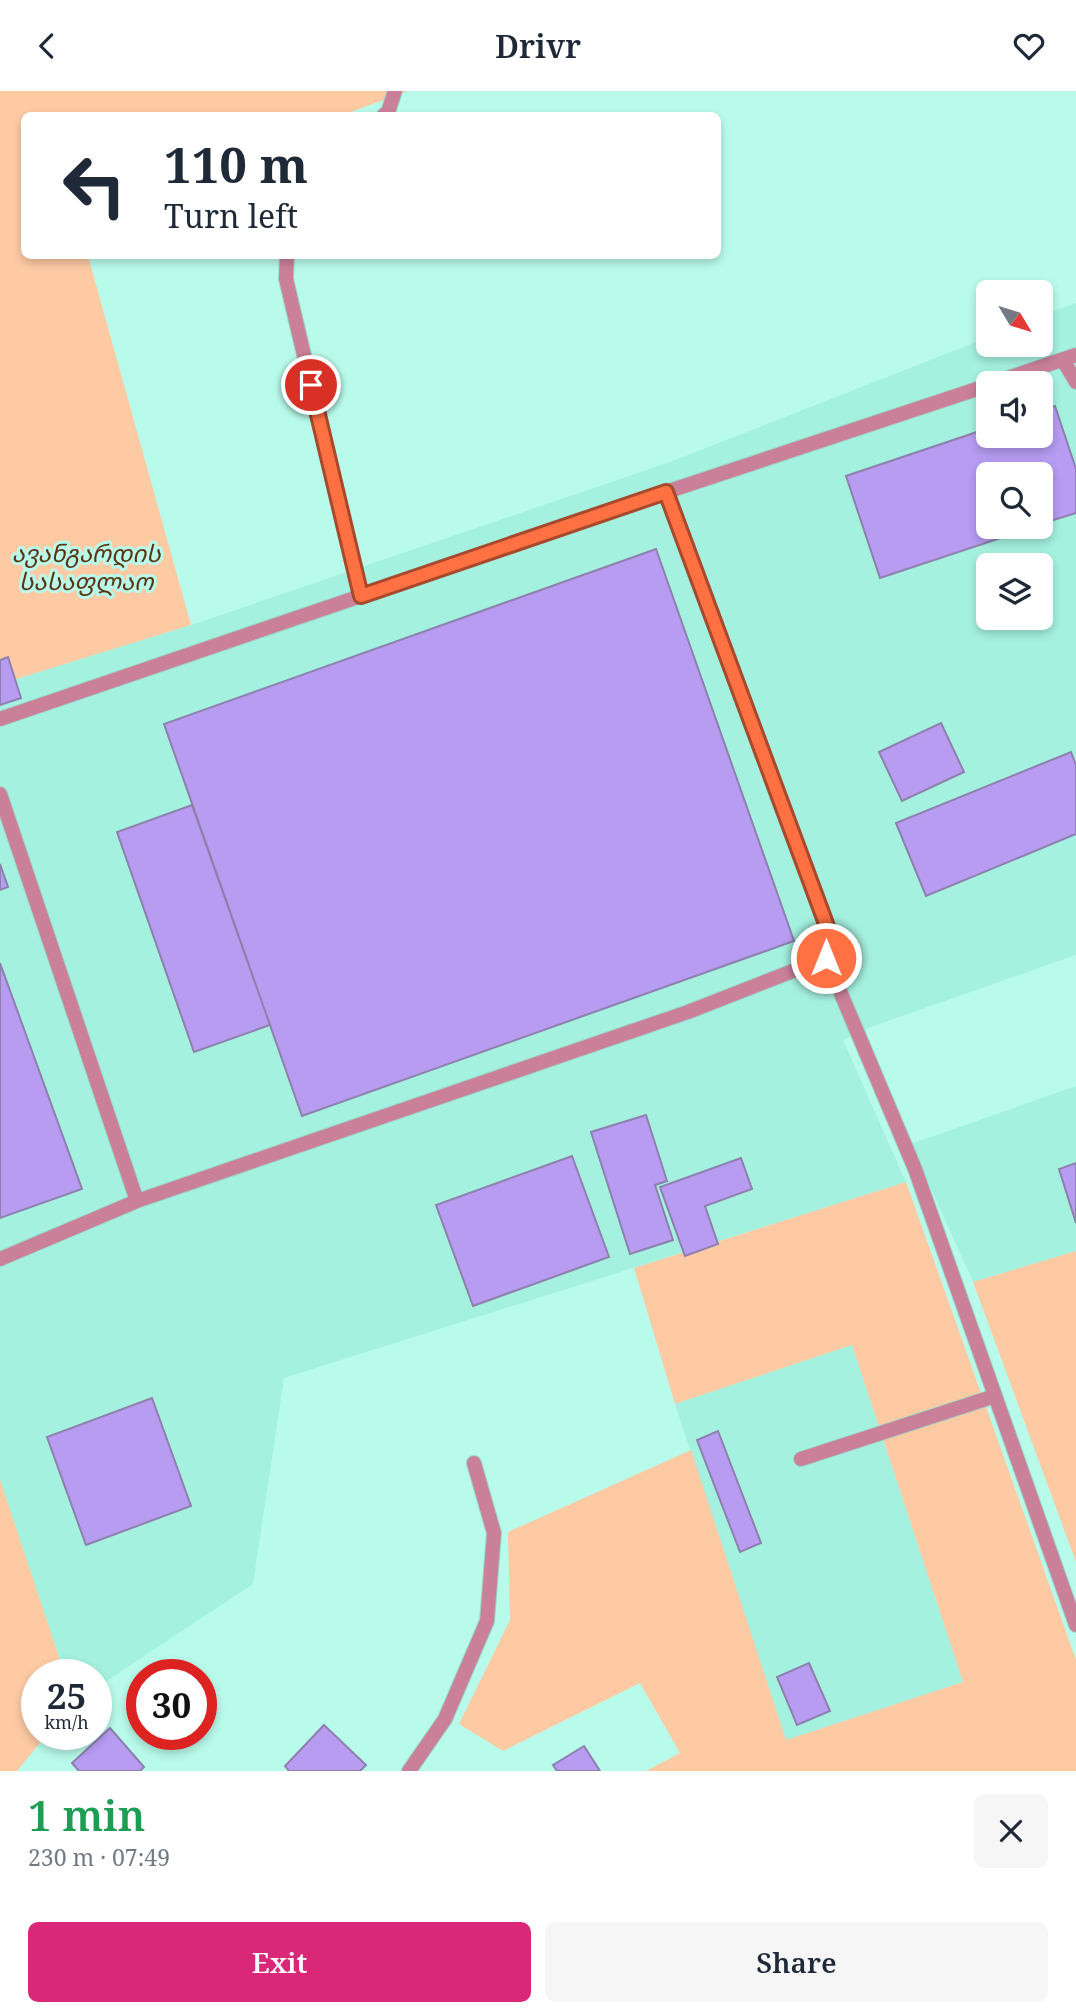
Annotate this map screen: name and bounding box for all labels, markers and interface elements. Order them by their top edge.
text: Drivr [495,24,581,67]
icon: back [28,27,66,65]
icon: heart [1010,27,1048,65]
text: 110 m [164,131,308,197]
icon: left [49,140,140,231]
text: Turn left [164,194,298,237]
north arrow [976,280,1054,357]
map controls [976,280,1053,630]
pin [281,355,341,415]
icon: arrive [292,366,330,404]
button: sound [976,371,1053,448]
button: search [976,462,1053,539]
park label: ავანგარდის სასაფლაო [11,536,161,597]
button: layers [976,553,1053,630]
position arrow [789,921,863,995]
speed limit sign: 30 [126,1659,217,1750]
text: 25 [47,1672,86,1719]
text: km/h [44,1710,89,1734]
text: 1 min [28,1786,145,1843]
button: close [974,1794,1048,1868]
text: 230 m · 07:49 [28,1841,170,1873]
button: Exit [28,1922,531,2002]
button: Share [545,1922,1048,2002]

